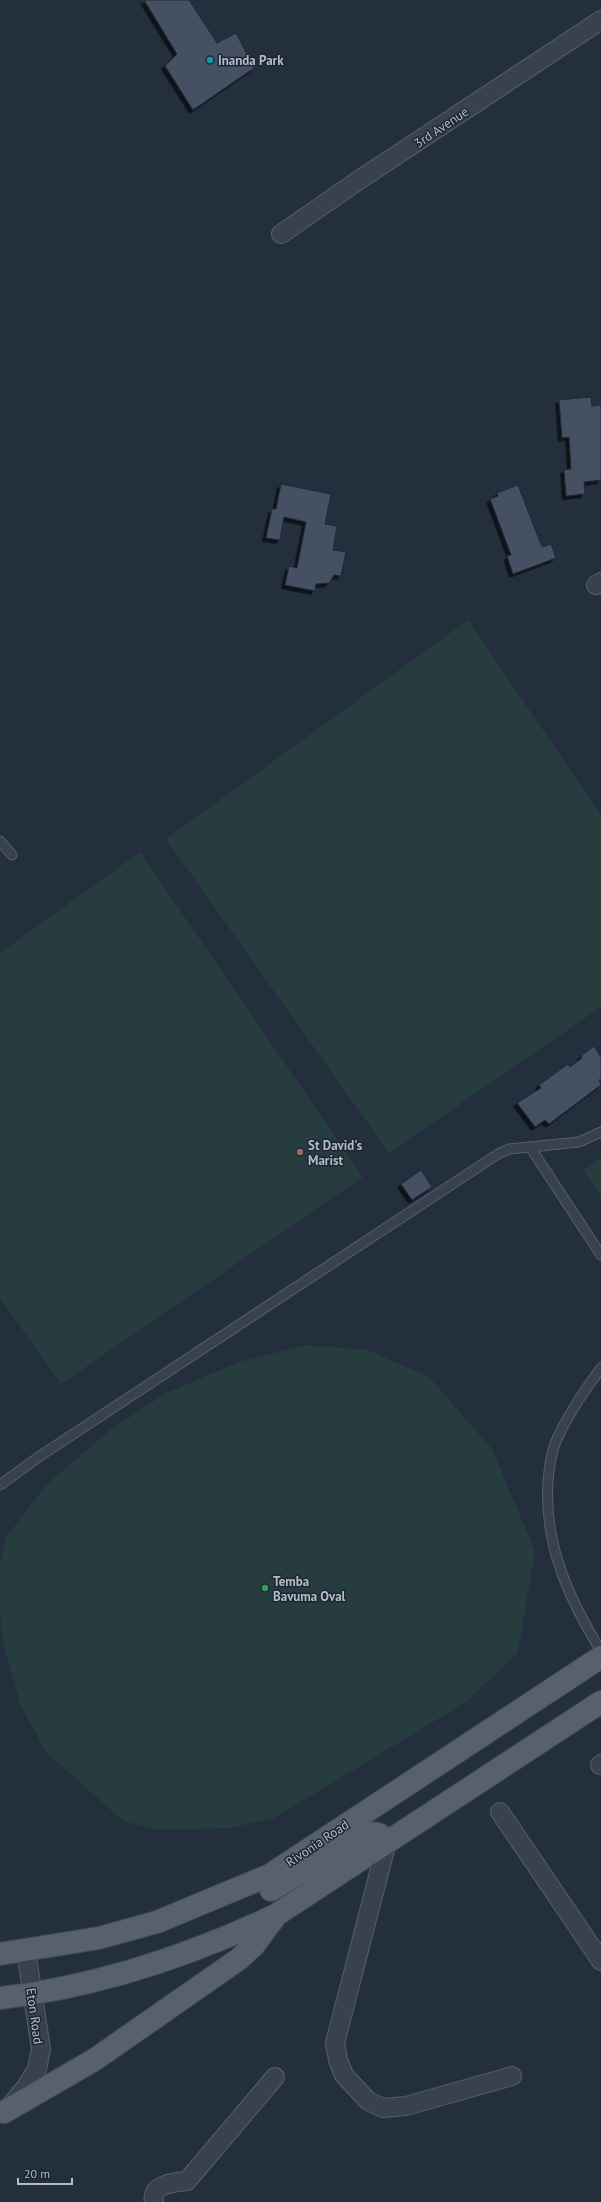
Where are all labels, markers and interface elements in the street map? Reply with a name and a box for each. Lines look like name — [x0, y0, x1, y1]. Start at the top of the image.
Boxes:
place label: Inanda Park — [218, 52, 284, 69]
marker: Inanda Park — [205, 55, 215, 65]
street label: 3rd Avenue — [411, 103, 472, 152]
place label: St David's Marist — [308, 1137, 363, 1169]
marker: St David's Marist — [295, 1147, 305, 1157]
place label: Temba Bavuma Oval — [273, 1573, 346, 1605]
marker: Temba Bavuma Oval — [260, 1583, 270, 1593]
street label: Rivonia Road — [283, 1816, 352, 1871]
street label: Eton Road — [22, 1987, 47, 2045]
scale bar — [18, 2160, 72, 2186]
text: 20 m — [24, 2166, 50, 2181]

